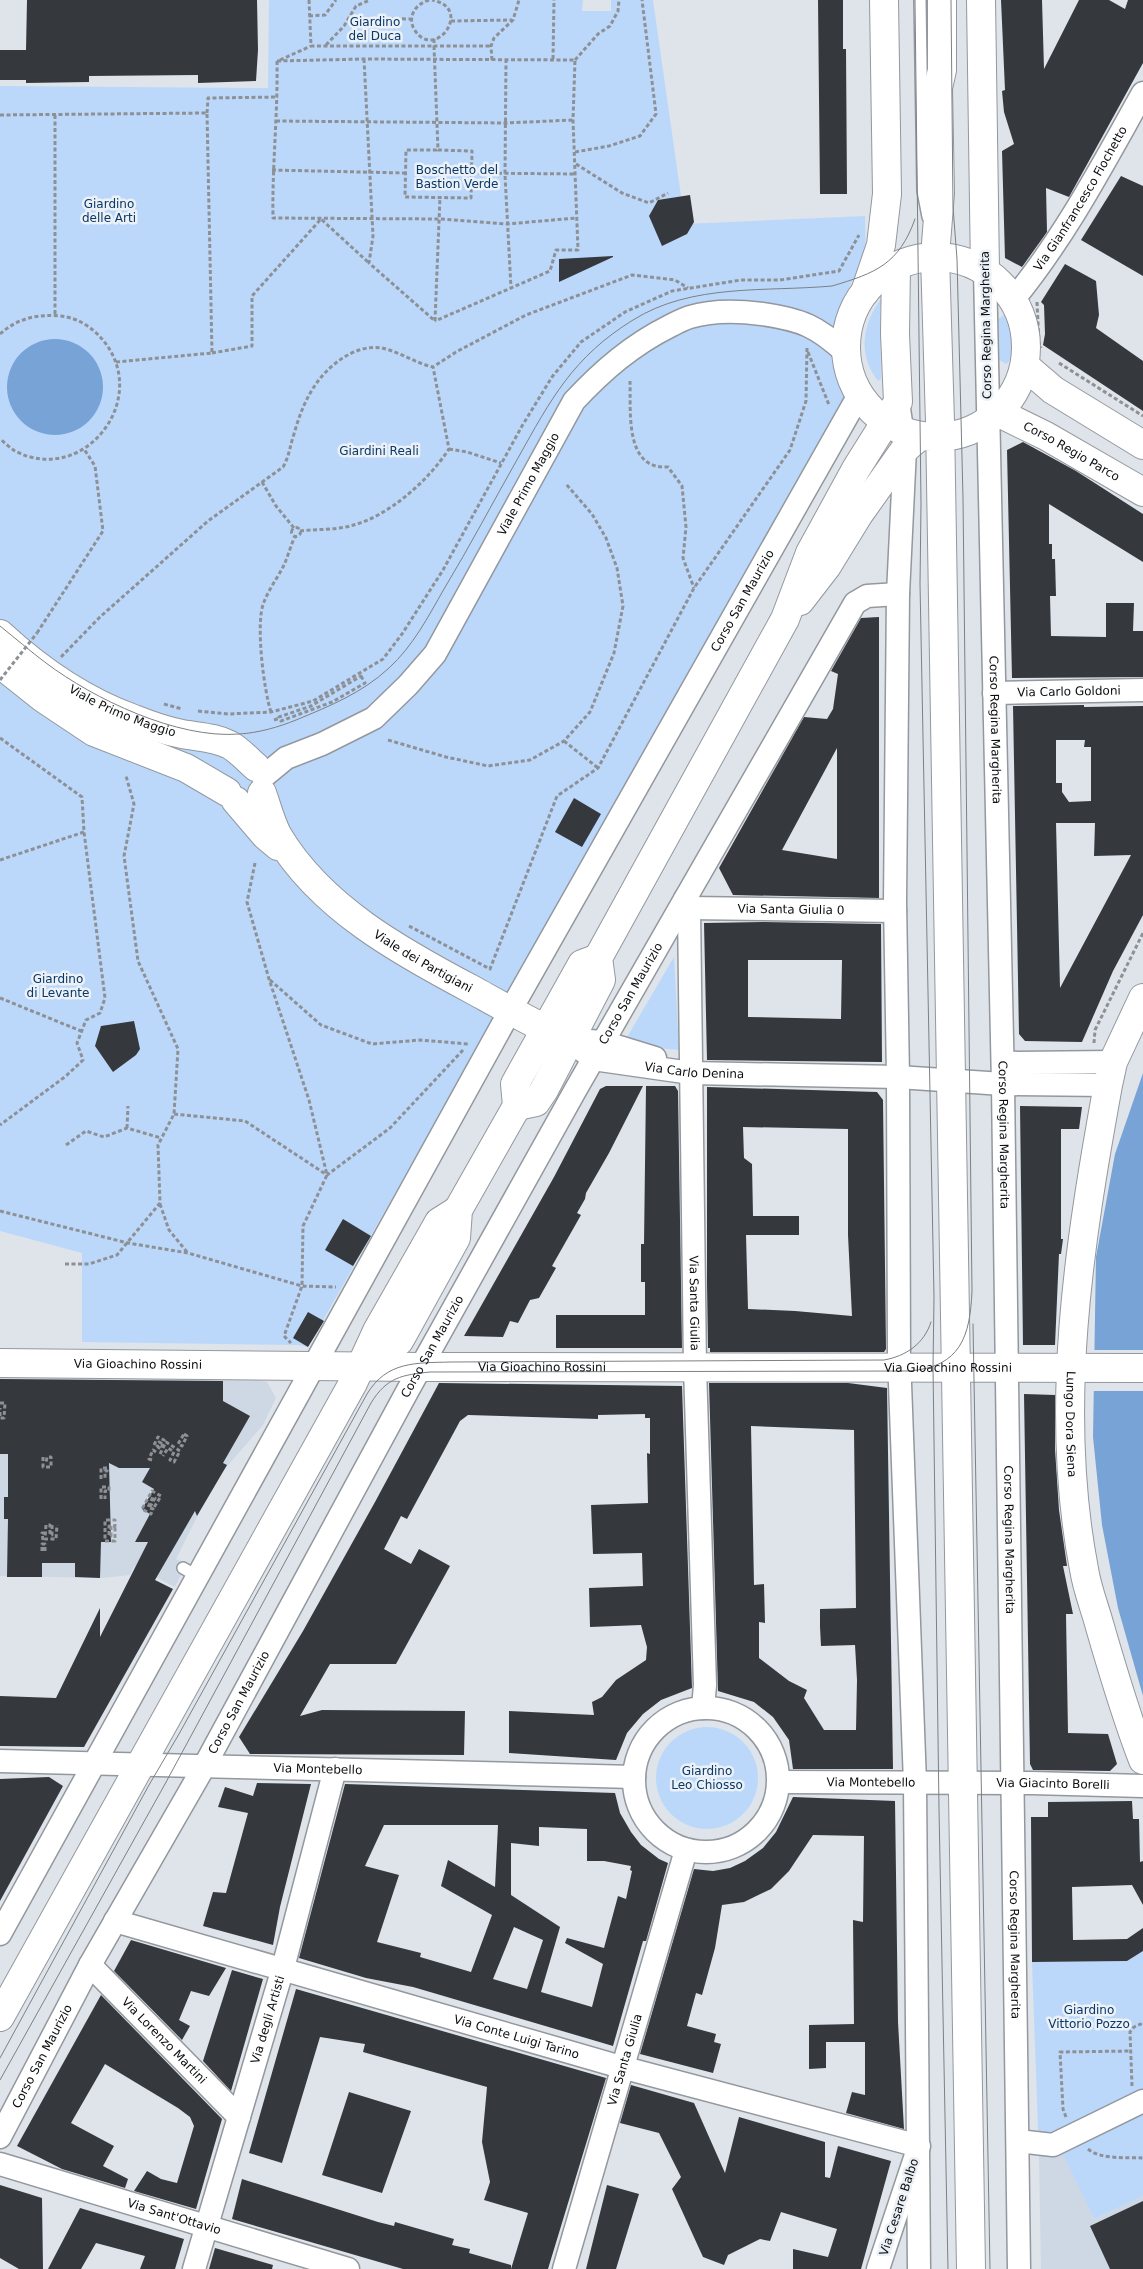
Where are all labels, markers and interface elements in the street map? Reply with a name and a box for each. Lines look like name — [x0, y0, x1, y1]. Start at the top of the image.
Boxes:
park label: Giardino del Duca — [349, 15, 401, 43]
street label: Via Gianfrancesco Fiochetto — [1031, 124, 1130, 274]
park label: Boschetto del Bastion Verde — [415, 163, 499, 191]
park label: Giardino delle Arti — [82, 197, 136, 225]
street label: Corso Regina Margherita — [978, 251, 994, 399]
street label: Corso Regio Parco — [1021, 419, 1122, 484]
street label: Viale Primo Maggio — [495, 430, 562, 538]
park label: Giardini Reali — [339, 444, 419, 458]
street label: Corso San Maurizio — [708, 547, 777, 654]
street label: Corso Regina Margherita — [987, 655, 1004, 804]
street label: Viale Primo Maggio — [66, 682, 177, 739]
street label: Via Carlo Goldoni — [1017, 683, 1121, 700]
street label: Via Santa Giulia 0 — [738, 902, 844, 917]
street label: Viale dei Partigiani — [371, 927, 475, 995]
street label: Corso San Maurizio — [596, 940, 666, 1047]
park label: Giardino di Levante — [27, 972, 89, 1000]
street label: Via Carlo Denina — [644, 1059, 744, 1081]
street label: Corso Regina Margherita — [995, 1060, 1012, 1209]
street label: Via Santa Giulia — [687, 1255, 702, 1351]
street label: Corso San Maurizio — [398, 1293, 466, 1400]
street label: Via Gioachino Rossini — [74, 1357, 202, 1372]
street label: Via Gioachino Rossini — [478, 1360, 606, 1374]
street label: Via Gioachino Rossini — [884, 1361, 1012, 1375]
street label: Lungo Dora Siena — [1063, 1371, 1079, 1478]
street label: Corso Regina Margherita — [1001, 1465, 1017, 1614]
street label: Corso San Maurizio — [205, 1648, 272, 1756]
street label: Via Montebello — [273, 1761, 363, 1777]
park label: Giardino Leo Chiosso — [671, 1764, 743, 1792]
street label: Via Montebello — [826, 1775, 916, 1790]
street label: Via Giacinto Borelli — [996, 1776, 1110, 1792]
street label: Corso Regina Margherita — [1007, 1870, 1023, 2019]
street label: Via degli Artisti — [248, 1974, 287, 2065]
street label: Via Lorenzo Martini — [119, 1995, 210, 2087]
street label: Corso San Maurizio — [9, 2002, 75, 2111]
park label: Giardino Vittorio Pozzo — [1048, 2003, 1130, 2031]
street label: Via Conte Luigi Tarino — [452, 2012, 581, 2062]
street label: Via Santa Giulia — [605, 2012, 645, 2107]
street label: Via Cesare Balbo — [877, 2157, 921, 2257]
street label: Via Sant'Ottavio — [126, 2196, 223, 2237]

